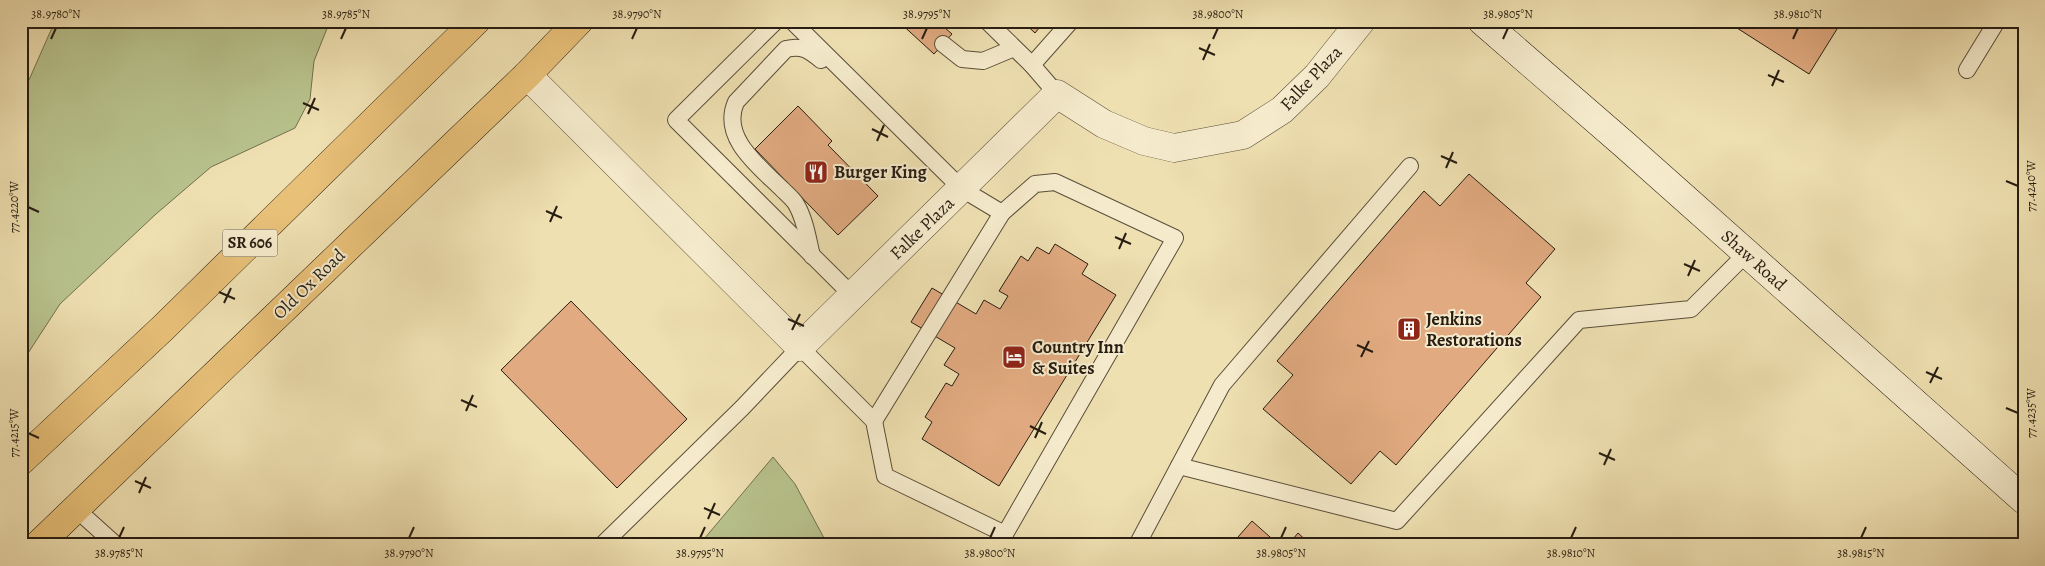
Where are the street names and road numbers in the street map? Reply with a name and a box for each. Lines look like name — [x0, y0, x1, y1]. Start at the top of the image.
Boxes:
street label: Falke Plaza — [1275, 40, 1348, 116]
street label: Falke Plaza — [885, 191, 960, 265]
street label: Shaw Road — [1716, 224, 1792, 296]
road number: SR 606 — [222, 230, 278, 256]
street label: Old Ox Road — [268, 243, 351, 325]

